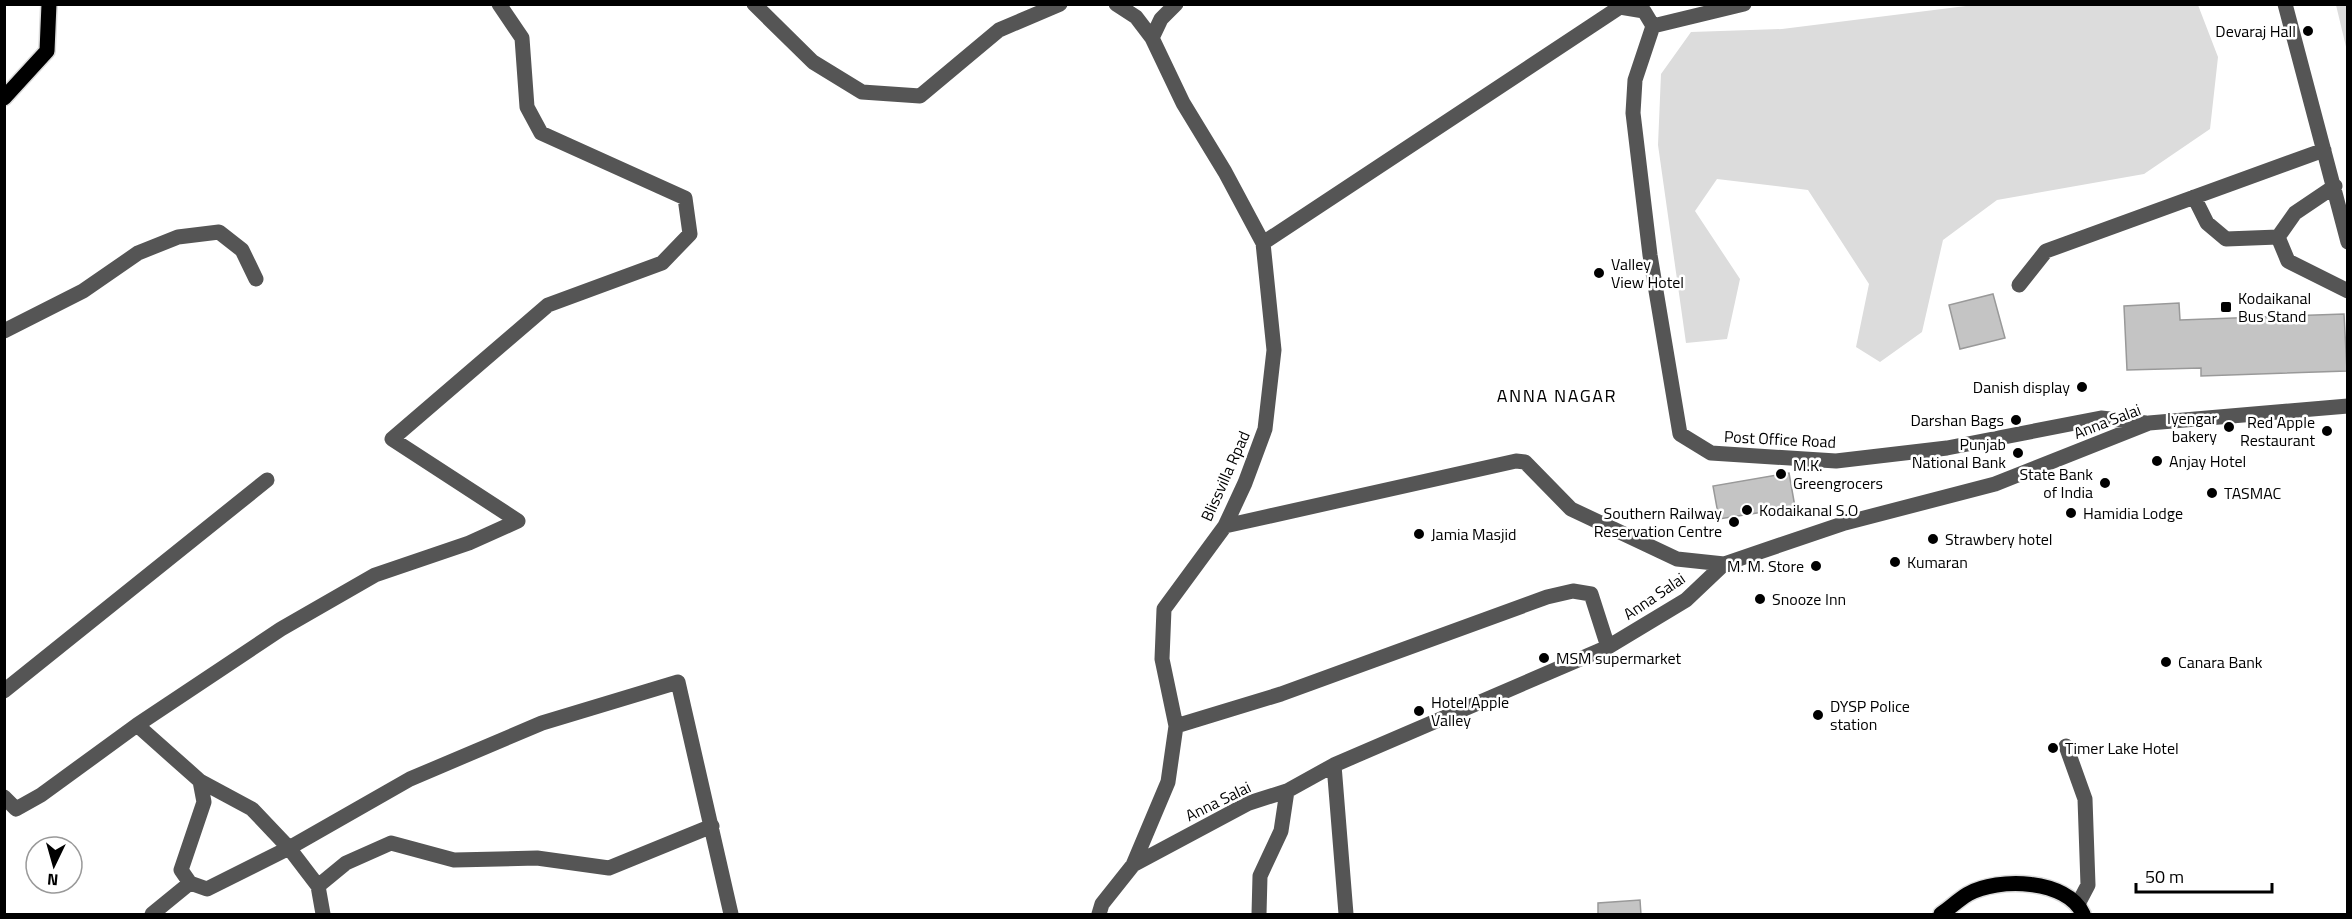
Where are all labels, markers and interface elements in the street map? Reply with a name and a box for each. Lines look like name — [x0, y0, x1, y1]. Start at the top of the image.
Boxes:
place label: Devaraj Hall — [2215, 19, 2296, 43]
marker: Devaraj Hall — [2301, 24, 2315, 38]
place label: Valley View Hotel — [1611, 252, 1684, 294]
marker: Valley View Hotel — [1592, 266, 1606, 280]
place label: Kodaikanal Bus Stand — [2238, 286, 2311, 328]
marker: Kodaikanal Bus Stand — [2219, 300, 2233, 314]
place label: Danish display — [1973, 375, 2070, 399]
marker: Danish display — [2075, 380, 2089, 394]
district label: ANNA NAGAR — [1497, 382, 1617, 409]
street label: Anna Salai — [2070, 397, 2144, 445]
place label: Iyengar bakery — [2167, 406, 2217, 448]
place label: Darshan Bags — [1910, 408, 2004, 432]
place label: Red Apple Restaurant — [2240, 410, 2315, 452]
marker: Darshan Bags — [2009, 413, 2023, 427]
marker: Iyengar bakery — [2222, 420, 2236, 434]
street label: Post Office Road — [1723, 424, 1837, 454]
marker: Red Apple Restaurant — [2320, 424, 2334, 438]
street label: Blissvilla Rpad — [1194, 427, 1256, 525]
place label: Punjab National Bank — [1912, 432, 2006, 474]
marker: Punjab National Bank — [2011, 446, 2025, 460]
place label: Anjay Hotel — [2169, 449, 2246, 473]
place label: M.K. Greengrocers — [1793, 453, 1883, 495]
marker: Anjay Hotel — [2150, 454, 2164, 468]
place label: State Bank of India — [2019, 462, 2093, 504]
marker: M.K. Greengrocers — [1774, 467, 1788, 481]
marker: State Bank of India — [2098, 476, 2112, 490]
place label: TASMAC — [2224, 481, 2282, 505]
marker: TASMAC — [2205, 486, 2219, 500]
place label: Kodaikanal S.O — [1759, 498, 1858, 522]
place label: Southern Railway Reservation Centre — [1594, 501, 1722, 543]
place label: Hamidia Lodge — [2083, 501, 2183, 525]
marker: Kodaikanal S.O — [1740, 503, 1754, 517]
marker: Hamidia Lodge — [2064, 506, 2078, 520]
marker: Southern Railway Reservation Centre — [1727, 515, 1741, 529]
place label: Jamia Masjid — [1431, 522, 1516, 546]
marker: Jamia Masjid — [1412, 527, 1426, 541]
place label: Strawbery hotel — [1945, 527, 2053, 551]
marker: Strawbery hotel — [1926, 532, 1940, 546]
place label: Kumaran — [1907, 550, 1968, 574]
place label: M. M. Store — [1727, 554, 1804, 578]
marker: Kumaran — [1888, 555, 1902, 569]
marker: M. M. Store — [1809, 559, 1823, 573]
street label: Anna Salai — [1618, 566, 1690, 626]
place label: Snooze Inn — [1772, 587, 1846, 611]
marker: Snooze Inn — [1753, 592, 1767, 606]
place label: MSM supermarket — [1556, 646, 1681, 670]
place label: Canara Bank — [2178, 650, 2263, 674]
marker: MSM supermarket — [1537, 651, 1551, 665]
marker: Canara Bank — [2159, 655, 2173, 669]
place label: Hotel Apple Valley — [1431, 690, 1509, 732]
place label: DYSP Police station — [1830, 694, 1910, 736]
marker: Hotel Apple Valley — [1412, 704, 1426, 718]
marker: DYSP Police station — [1811, 708, 1825, 722]
place label: Timer Lake Hotel — [2065, 736, 2179, 760]
marker: Timer Lake Hotel — [2046, 741, 2060, 755]
street label: Anna Salai — [1181, 775, 1255, 827]
north arrow — [24, 835, 84, 895]
scale bar — [2136, 856, 2272, 894]
text: 50 m — [2145, 863, 2184, 890]
text: N — [46, 868, 59, 892]

